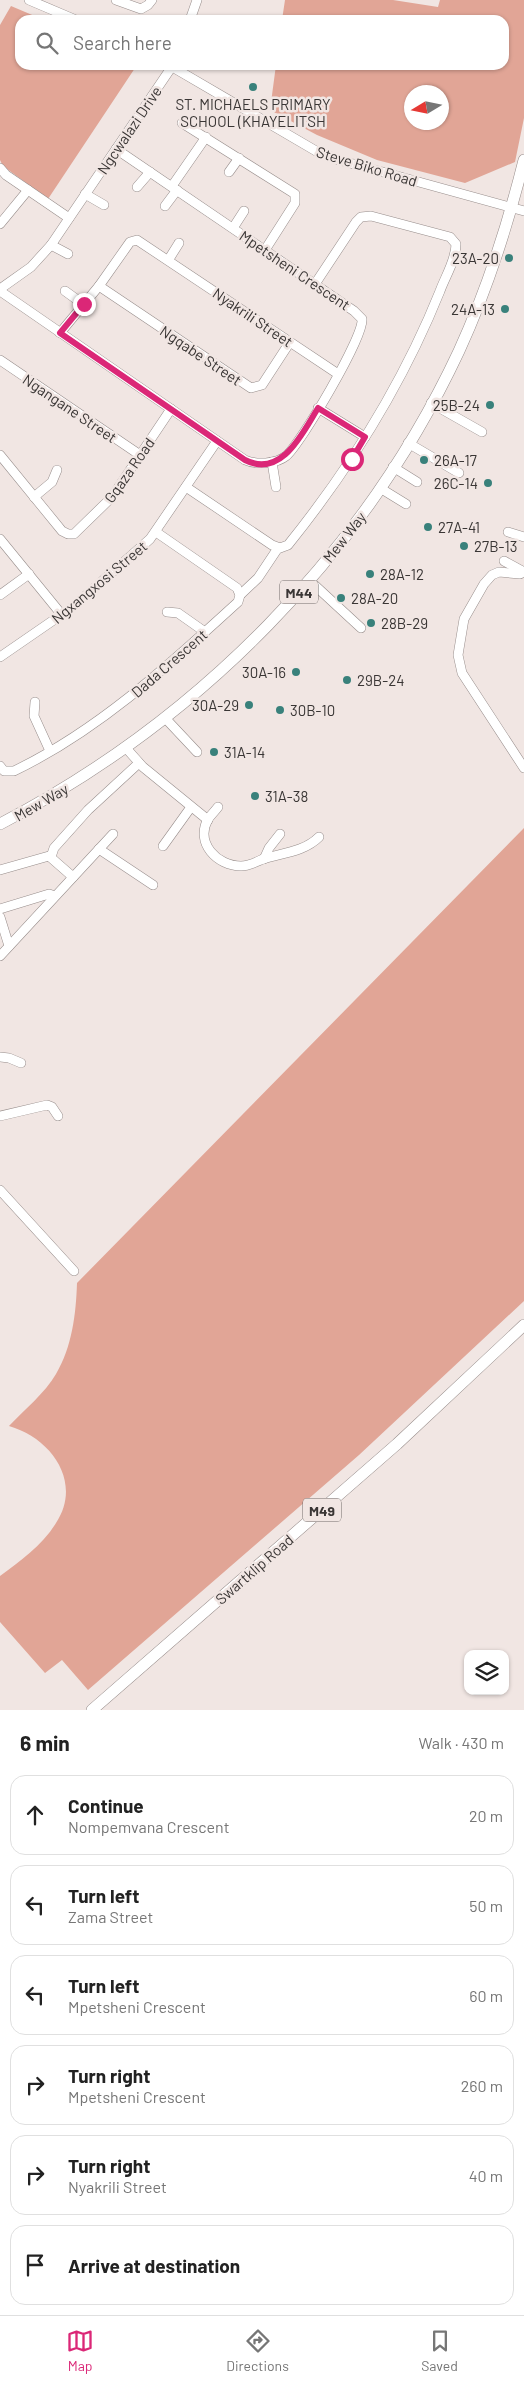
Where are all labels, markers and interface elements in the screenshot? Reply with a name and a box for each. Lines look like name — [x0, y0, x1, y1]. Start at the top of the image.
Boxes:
search box — [15, 15, 509, 70]
icon: search — [33, 29, 61, 57]
text: Search here — [73, 31, 172, 54]
marker: ST. MICHAELS PRIMARY SCHOOL (KHAYELITSH — [247, 81, 259, 93]
street label: Ngcwalazi Drive — [93, 83, 165, 177]
north arrow — [404, 85, 449, 130]
place label: ST. MICHAELS PRIMARY SCHOOL (KHAYELITSH — [175, 95, 331, 130]
street label: Steve Biko Road — [314, 142, 420, 190]
street label: Mpetsheni Crescent — [236, 226, 354, 314]
place label: 23A-20 — [452, 249, 499, 267]
marker: 23A-20 — [503, 252, 515, 264]
street label: Nyakrili Street — [210, 284, 296, 350]
route end — [73, 293, 96, 316]
place label: 24A-13 — [451, 300, 495, 318]
marker: 24A-13 — [499, 303, 511, 315]
street label: Ngqabe Street — [157, 321, 245, 389]
street label: Ngangane Street — [20, 370, 120, 446]
place label: 25B-24 — [433, 396, 480, 414]
marker: 25B-24 — [484, 399, 496, 411]
street label: Gqaza Road — [100, 434, 158, 506]
route start — [341, 448, 364, 471]
place label: 26A-17 — [434, 451, 477, 469]
marker: 26A-17 — [418, 454, 430, 466]
place label: 26C-14 — [434, 474, 478, 492]
marker: 26C-14 — [482, 477, 494, 489]
street label: Mew Way — [319, 508, 369, 566]
place label: 27A-41 — [438, 518, 480, 536]
marker: 27A-41 — [422, 521, 434, 533]
street label: Ngxangxosi Street — [48, 537, 150, 627]
place label: 27B-13 — [474, 537, 517, 555]
marker: 27B-13 — [458, 540, 470, 552]
place label: 28A-12 — [380, 565, 424, 583]
marker: 28A-12 — [364, 568, 376, 580]
road number: M44 — [280, 580, 318, 604]
place label: 28A-20 — [351, 589, 398, 607]
marker: 28A-20 — [335, 592, 347, 604]
place label: 28B-29 — [381, 614, 428, 632]
marker: 28B-29 — [365, 617, 377, 629]
street label: Dada Crescent — [127, 625, 211, 701]
place label: 30A-16 — [242, 663, 286, 681]
marker: 30A-16 — [290, 666, 302, 678]
place label: 29B-24 — [357, 671, 404, 689]
marker: 29B-24 — [341, 674, 353, 686]
place label: 30A-29 — [192, 696, 239, 714]
marker: 30A-29 — [243, 699, 255, 711]
place label: 30B-10 — [290, 701, 335, 719]
marker: 30B-10 — [274, 704, 286, 716]
place label: 31A-14 — [224, 743, 265, 761]
marker: 31A-14 — [208, 746, 220, 758]
street label: Mew Way — [11, 779, 71, 825]
place label: 31A-38 — [265, 787, 308, 805]
marker: 31A-38 — [249, 790, 261, 802]
road number: M49 — [303, 1498, 341, 1522]
street label: Swartklip Road — [211, 1530, 297, 1608]
map controls — [464, 1650, 509, 1695]
button: layers — [464, 1650, 509, 1695]
text: 6 min — [20, 1730, 70, 1755]
text: Walk · 430 m — [419, 1733, 504, 1752]
text: Continue — [68, 1794, 144, 1817]
icon: ahead — [21, 1801, 49, 1829]
text: 20 m — [469, 1806, 503, 1825]
text: Nompemvana Crescent — [68, 1817, 230, 1836]
text: Turn left — [68, 1884, 139, 1907]
icon: left — [21, 1891, 49, 1919]
text: 50 m — [469, 1896, 503, 1915]
text: Zama Street — [68, 1907, 153, 1926]
text: Turn left — [68, 1974, 139, 1997]
icon: left — [21, 1981, 49, 2009]
text: 60 m — [469, 1986, 503, 2005]
text: Mpetsheni Crescent — [68, 1997, 206, 2016]
text: Turn right — [68, 2064, 150, 2087]
icon: right — [21, 2071, 49, 2099]
text: 260 m — [461, 2076, 503, 2095]
text: Mpetsheni Crescent — [68, 2087, 206, 2106]
text: Turn right — [68, 2154, 150, 2177]
icon: right — [21, 2161, 49, 2189]
text: 40 m — [469, 2166, 503, 2185]
text: Nyakrili Street — [68, 2177, 167, 2196]
icon: arrive — [21, 2251, 49, 2279]
text: Arrive at destination — [68, 2254, 240, 2277]
tab: Map — [66, 2327, 94, 2374]
tab: Directions — [226, 2327, 289, 2374]
tab: Saved — [421, 2327, 458, 2374]

